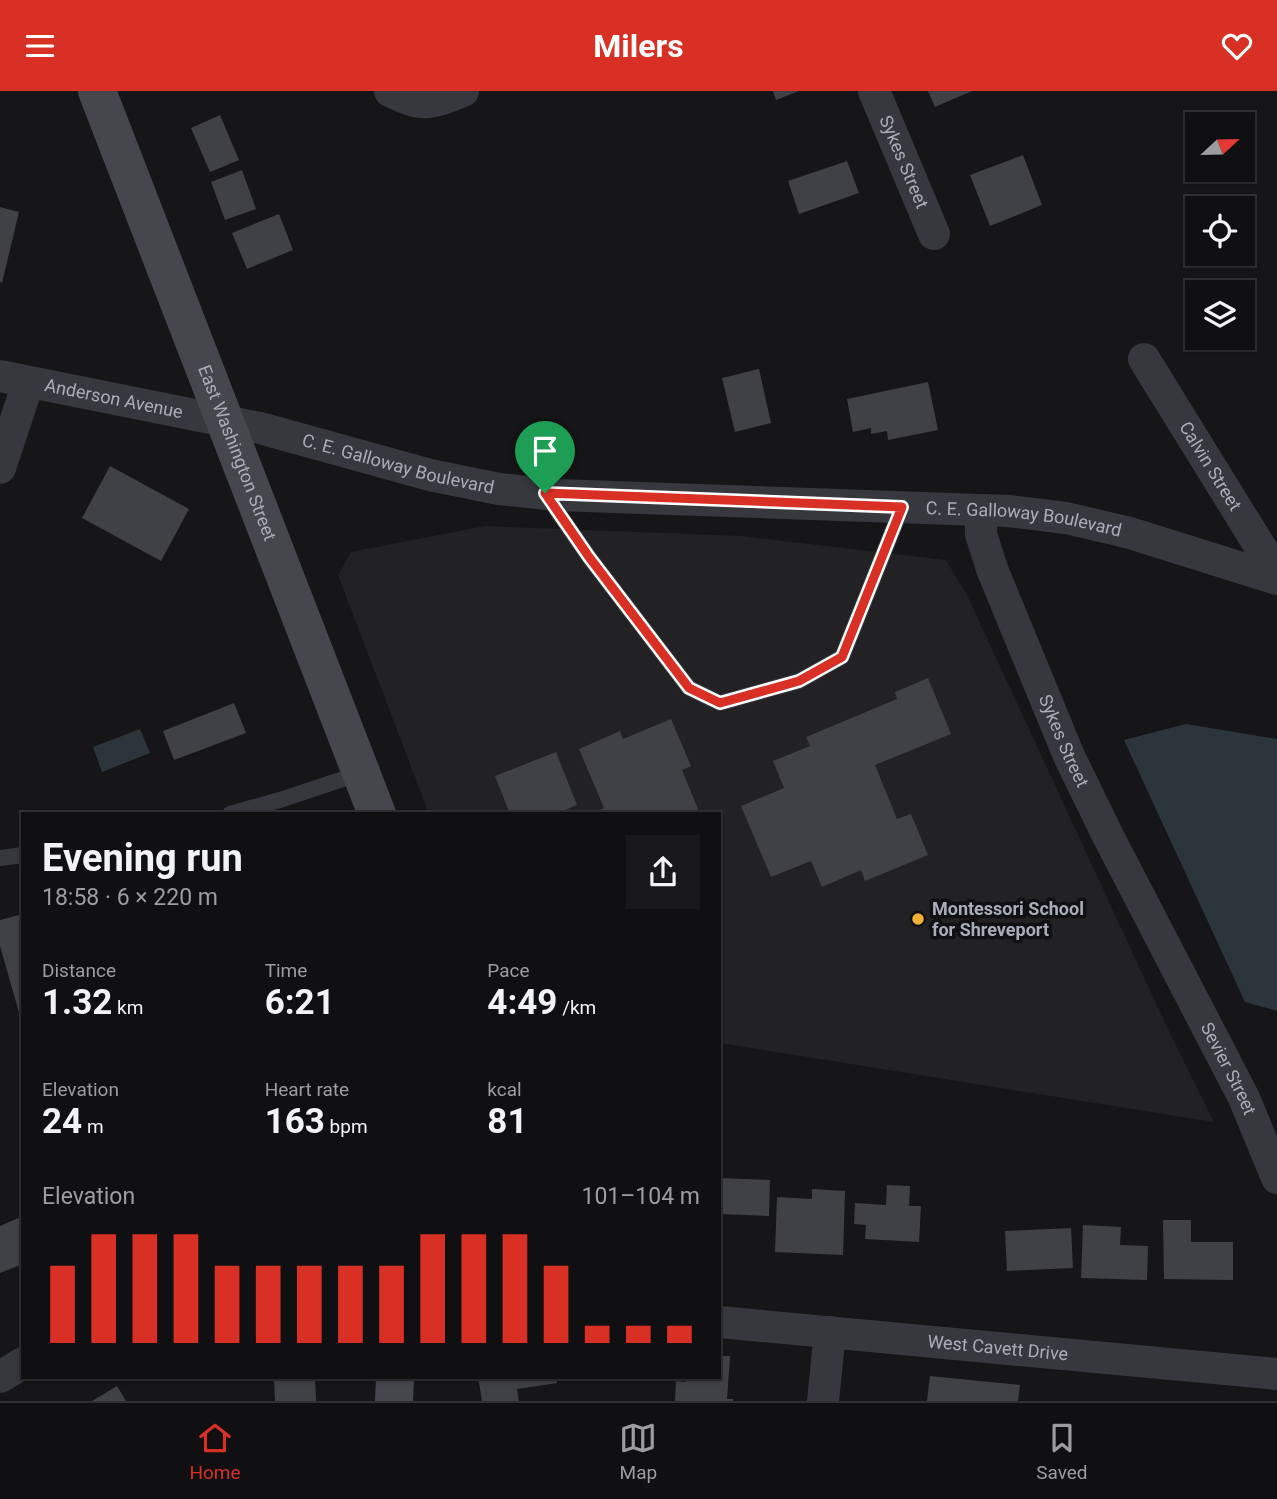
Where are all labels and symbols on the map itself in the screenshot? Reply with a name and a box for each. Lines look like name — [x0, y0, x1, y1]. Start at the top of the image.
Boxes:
street label: Sykes Street — [875, 112, 933, 212]
north arrow — [1185, 112, 1255, 182]
street label: East Washington Street — [194, 362, 281, 544]
street label: Anderson Avenue — [43, 374, 185, 422]
street label: Calvin Street — [1175, 417, 1246, 514]
pin — [515, 421, 575, 493]
street label: C. E. Galloway Boulevard — [300, 429, 496, 498]
street label: C. E. Galloway Boulevard — [925, 497, 1124, 541]
street label: Sykes Street — [1035, 691, 1094, 791]
place label: Montessori School for Shreveport — [932, 898, 1084, 940]
marker: Montessori School for Shreveport — [910, 911, 926, 927]
street label: Sevier Street — [1197, 1019, 1261, 1118]
street label: West Cavett Drive — [927, 1330, 1069, 1364]

